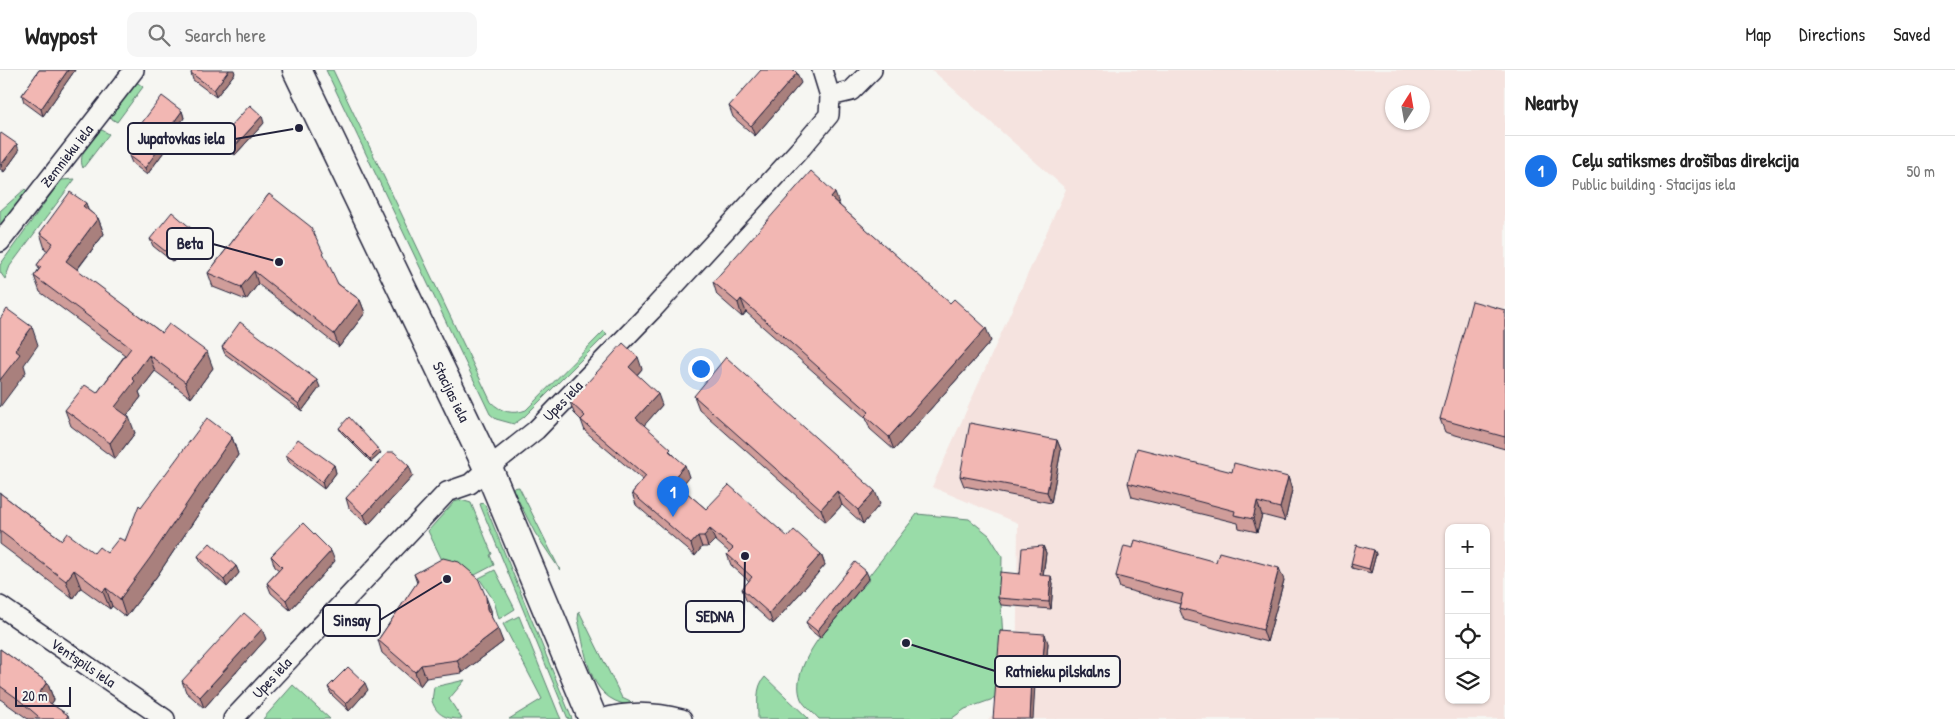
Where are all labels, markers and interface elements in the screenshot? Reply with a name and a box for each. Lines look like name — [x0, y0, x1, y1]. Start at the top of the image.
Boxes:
search box — [127, 12, 477, 57]
text: Waypost — [25, 19, 97, 51]
icon: search — [145, 21, 173, 49]
text: Search here — [185, 22, 266, 48]
text: Map — [1746, 22, 1771, 47]
text: Directions — [1799, 22, 1865, 47]
text: Saved — [1893, 22, 1930, 47]
north arrow — [1385, 85, 1430, 130]
text: Nearby — [1525, 88, 1578, 117]
street label: Zemnieku iela — [35, 120, 98, 192]
callout: Jupatovkas iela — [128, 123, 235, 154]
text: Jupatovkas iela — [137, 127, 225, 150]
text: Ceļu satiksmes drošības direkcija — [1572, 147, 1799, 173]
text: 1 — [1538, 160, 1544, 182]
text: 50 m — [1907, 160, 1935, 182]
text: Public building · Stacijas iela — [1572, 173, 1735, 195]
callout: Beta — [167, 228, 213, 259]
text: Beta — [177, 232, 204, 254]
your location — [688, 356, 714, 382]
street label: Stacijas iela — [428, 358, 475, 426]
street label: Upes iela — [538, 376, 587, 426]
pin: 1 — [657, 476, 689, 517]
map controls — [1445, 524, 1490, 704]
button: + — [1445, 524, 1490, 569]
button: − — [1445, 569, 1490, 614]
callout: SEDNA — [686, 601, 744, 632]
callout: Sinsay — [323, 605, 380, 636]
text: SEDNA — [696, 605, 734, 627]
text: Sinsay — [333, 609, 371, 632]
button: locate — [1445, 614, 1490, 659]
street label: Ventspils iela — [47, 633, 120, 692]
street label: Upes iela — [247, 652, 296, 703]
callout: Ratnieku pilskalns — [995, 656, 1120, 687]
button: layers — [1445, 659, 1490, 704]
text: Ratnieku pilskalns — [1006, 660, 1111, 683]
scale bar — [15, 684, 71, 707]
text: 20 m — [22, 686, 48, 705]

